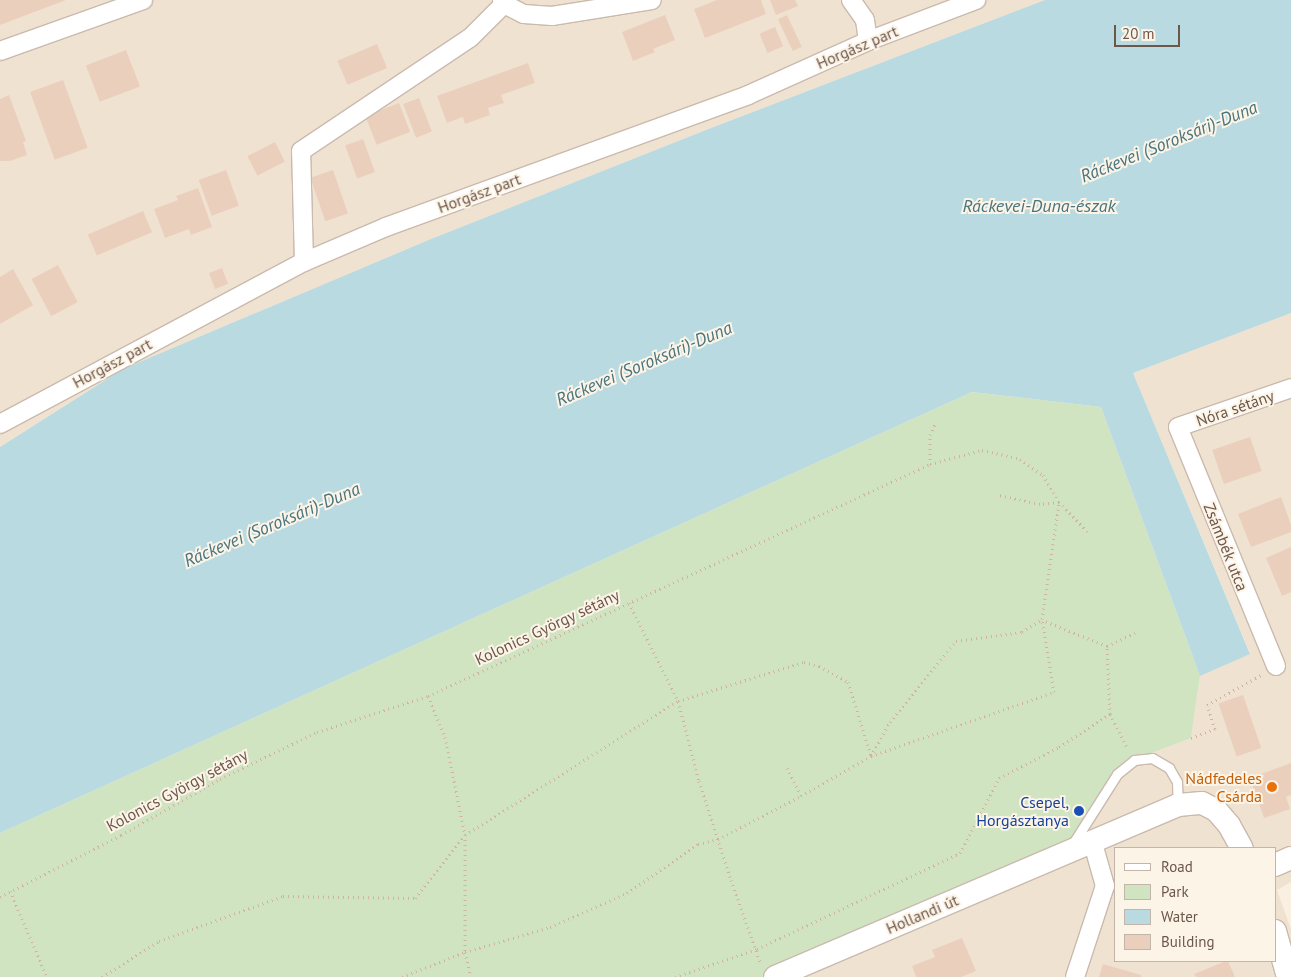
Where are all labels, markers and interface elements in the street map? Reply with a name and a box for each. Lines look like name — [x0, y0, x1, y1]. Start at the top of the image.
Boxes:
scale bar — [1116, 15, 1182, 47]
street label: Horgász part — [813, 21, 901, 73]
text: 20 m — [1122, 24, 1155, 43]
water label: Ráckevei (Soroksári)-Duna — [1077, 97, 1261, 187]
street label: Horgász part — [435, 169, 523, 217]
water label: Ráckevei-Duna-észak — [962, 195, 1116, 217]
water label: Ráckevei (Soroksári)-Duna — [553, 317, 735, 411]
street label: Horgász part — [69, 334, 155, 392]
street label: Nóra sétány — [1193, 386, 1277, 430]
water label: Ráckevei (Soroksári)-Duna — [181, 478, 363, 572]
street label: Zsámbék utca — [1200, 500, 1252, 594]
street label: Kolonics György sétány — [471, 585, 623, 669]
street label: Kolonics György sétány — [103, 744, 251, 836]
place label: Nádfedeles Csárda — [1185, 768, 1262, 806]
marker: Nádfedeles Csárda — [1266, 781, 1278, 793]
place label: Csepel, Horgásztanya — [976, 792, 1069, 830]
marker: Csepel, Horgásztanya — [1073, 805, 1085, 817]
legend — [1114, 847, 1276, 962]
text: Road — [1161, 857, 1193, 876]
text: Park — [1161, 882, 1189, 901]
street label: Hollandi út — [883, 890, 961, 938]
text: Water — [1161, 907, 1198, 926]
text: Building — [1161, 932, 1215, 951]

